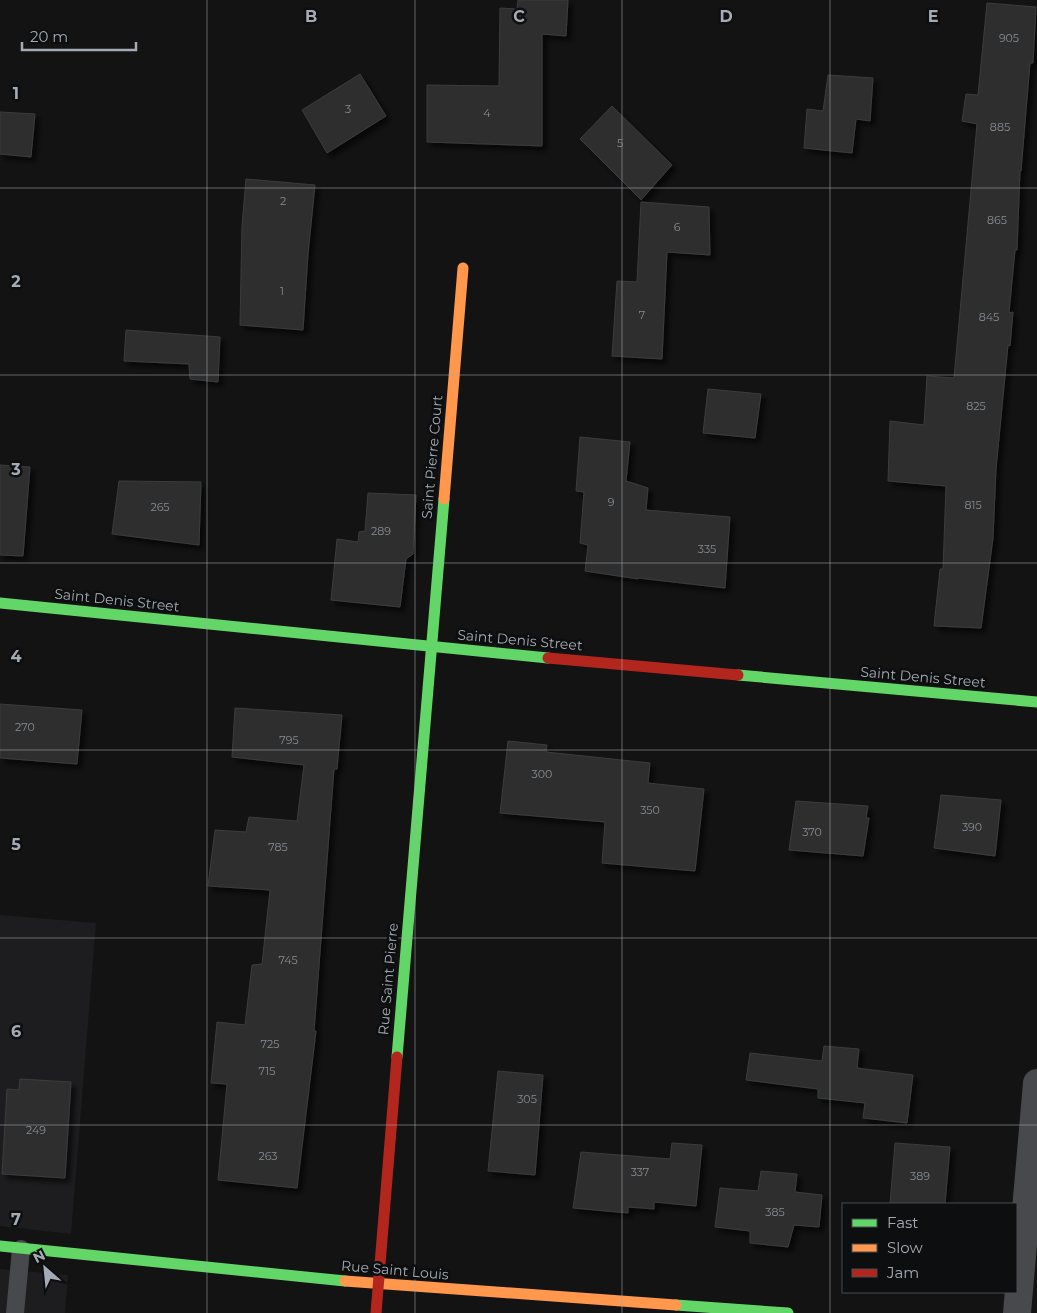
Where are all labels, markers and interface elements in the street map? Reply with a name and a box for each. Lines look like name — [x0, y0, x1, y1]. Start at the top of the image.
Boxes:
text: B — [305, 7, 317, 26]
text: C — [513, 7, 525, 26]
text: D — [719, 7, 733, 26]
text: E — [928, 7, 938, 26]
scale bar — [22, 20, 136, 52]
text: 20 m — [30, 27, 68, 46]
house number: 905 — [999, 31, 1019, 45]
text: 1 — [13, 84, 19, 103]
house number: 3 — [345, 102, 351, 116]
house number: 4 — [483, 106, 491, 120]
house number: 885 — [990, 120, 1010, 134]
house number: 5 — [617, 136, 623, 150]
house number: 2 — [280, 194, 286, 208]
house number: 865 — [987, 213, 1007, 227]
house number: 6 — [674, 220, 681, 234]
text: 2 — [11, 272, 21, 291]
house number: 1 — [280, 284, 284, 298]
house number: 7 — [639, 308, 645, 322]
house number: 845 — [979, 310, 999, 324]
street label: Saint Pierre Court — [418, 394, 446, 520]
house number: 825 — [966, 399, 986, 413]
text: 3 — [10, 460, 21, 479]
house number: 9 — [608, 495, 615, 509]
house number: 815 — [964, 498, 982, 512]
house number: 265 — [150, 500, 170, 514]
house number: 289 — [371, 524, 391, 538]
house number: 335 — [698, 542, 716, 556]
street label: Saint Denis Street — [54, 584, 181, 616]
street label: Saint Denis Street — [457, 626, 584, 654]
text: 4 — [10, 647, 22, 666]
street label: Saint Denis Street — [860, 663, 987, 691]
house number: 270 — [15, 720, 35, 734]
house number: 795 — [279, 733, 299, 747]
house number: 300 — [532, 767, 552, 781]
house number: 350 — [640, 803, 660, 817]
house number: 390 — [962, 820, 982, 834]
house number: 370 — [802, 825, 822, 839]
text: 5 — [11, 835, 21, 854]
house number: 785 — [268, 840, 288, 854]
street label: Rue Saint Pierre — [374, 922, 402, 1036]
house number: 745 — [278, 953, 298, 967]
text: 6 — [11, 1022, 21, 1041]
house number: 725 — [261, 1037, 279, 1051]
house number: 715 — [259, 1064, 275, 1078]
house number: 305 — [517, 1092, 537, 1106]
house number: 249 — [26, 1123, 46, 1137]
house number: 263 — [258, 1149, 278, 1163]
house number: 337 — [631, 1165, 649, 1179]
house number: 389 — [910, 1169, 930, 1183]
legend — [842, 1203, 1017, 1293]
house number: 385 — [765, 1205, 785, 1219]
text: 7 — [11, 1210, 21, 1229]
text: Fast — [887, 1213, 918, 1232]
text: Slow — [887, 1238, 923, 1257]
north arrow — [20, 1243, 70, 1293]
text: N — [30, 1246, 48, 1267]
street label: Rue Saint Louis — [340, 1256, 450, 1284]
text: Jam — [886, 1263, 919, 1282]

